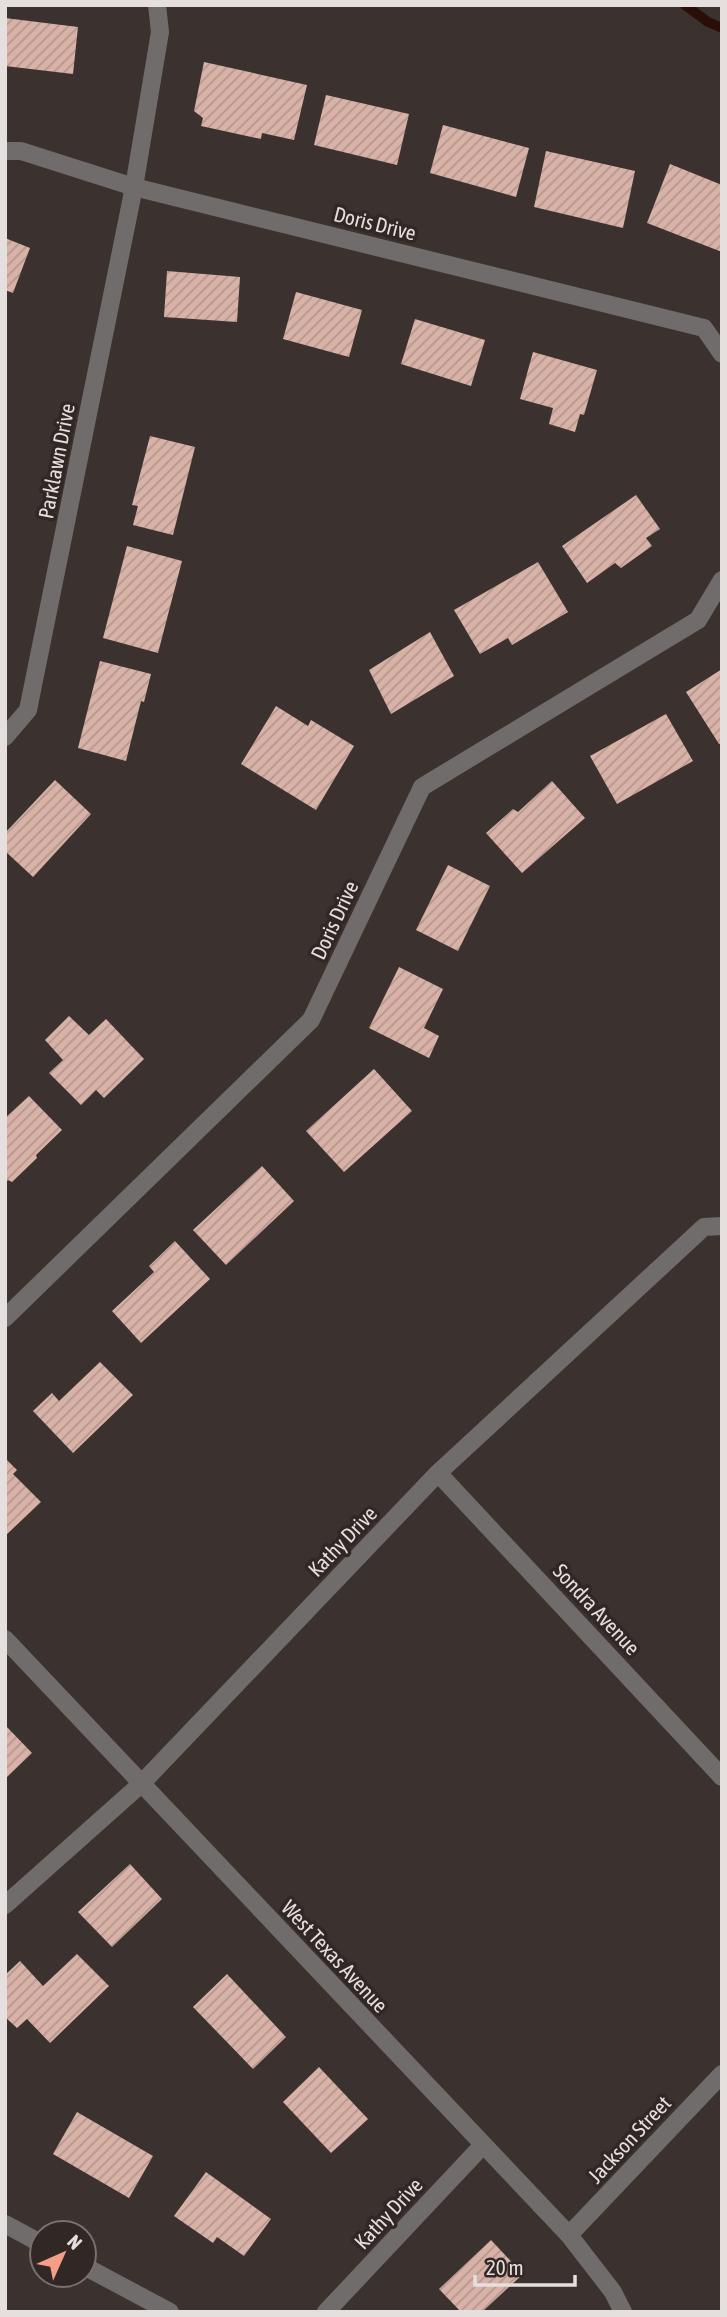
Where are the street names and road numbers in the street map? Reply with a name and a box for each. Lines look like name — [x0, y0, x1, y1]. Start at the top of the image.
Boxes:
street label: Doris Drive — [331, 201, 419, 245]
street label: Parklawn Drive — [33, 401, 79, 521]
street label: Doris Drive — [305, 877, 363, 963]
street label: Kathy Drive — [303, 1501, 381, 1581]
street label: Sondra Avenue — [549, 1559, 645, 1659]
street label: West Texas Avenue — [277, 1895, 393, 2017]
street label: Jackson Street — [583, 2091, 675, 2187]
street label: Kathy Drive — [349, 2173, 427, 2253]

